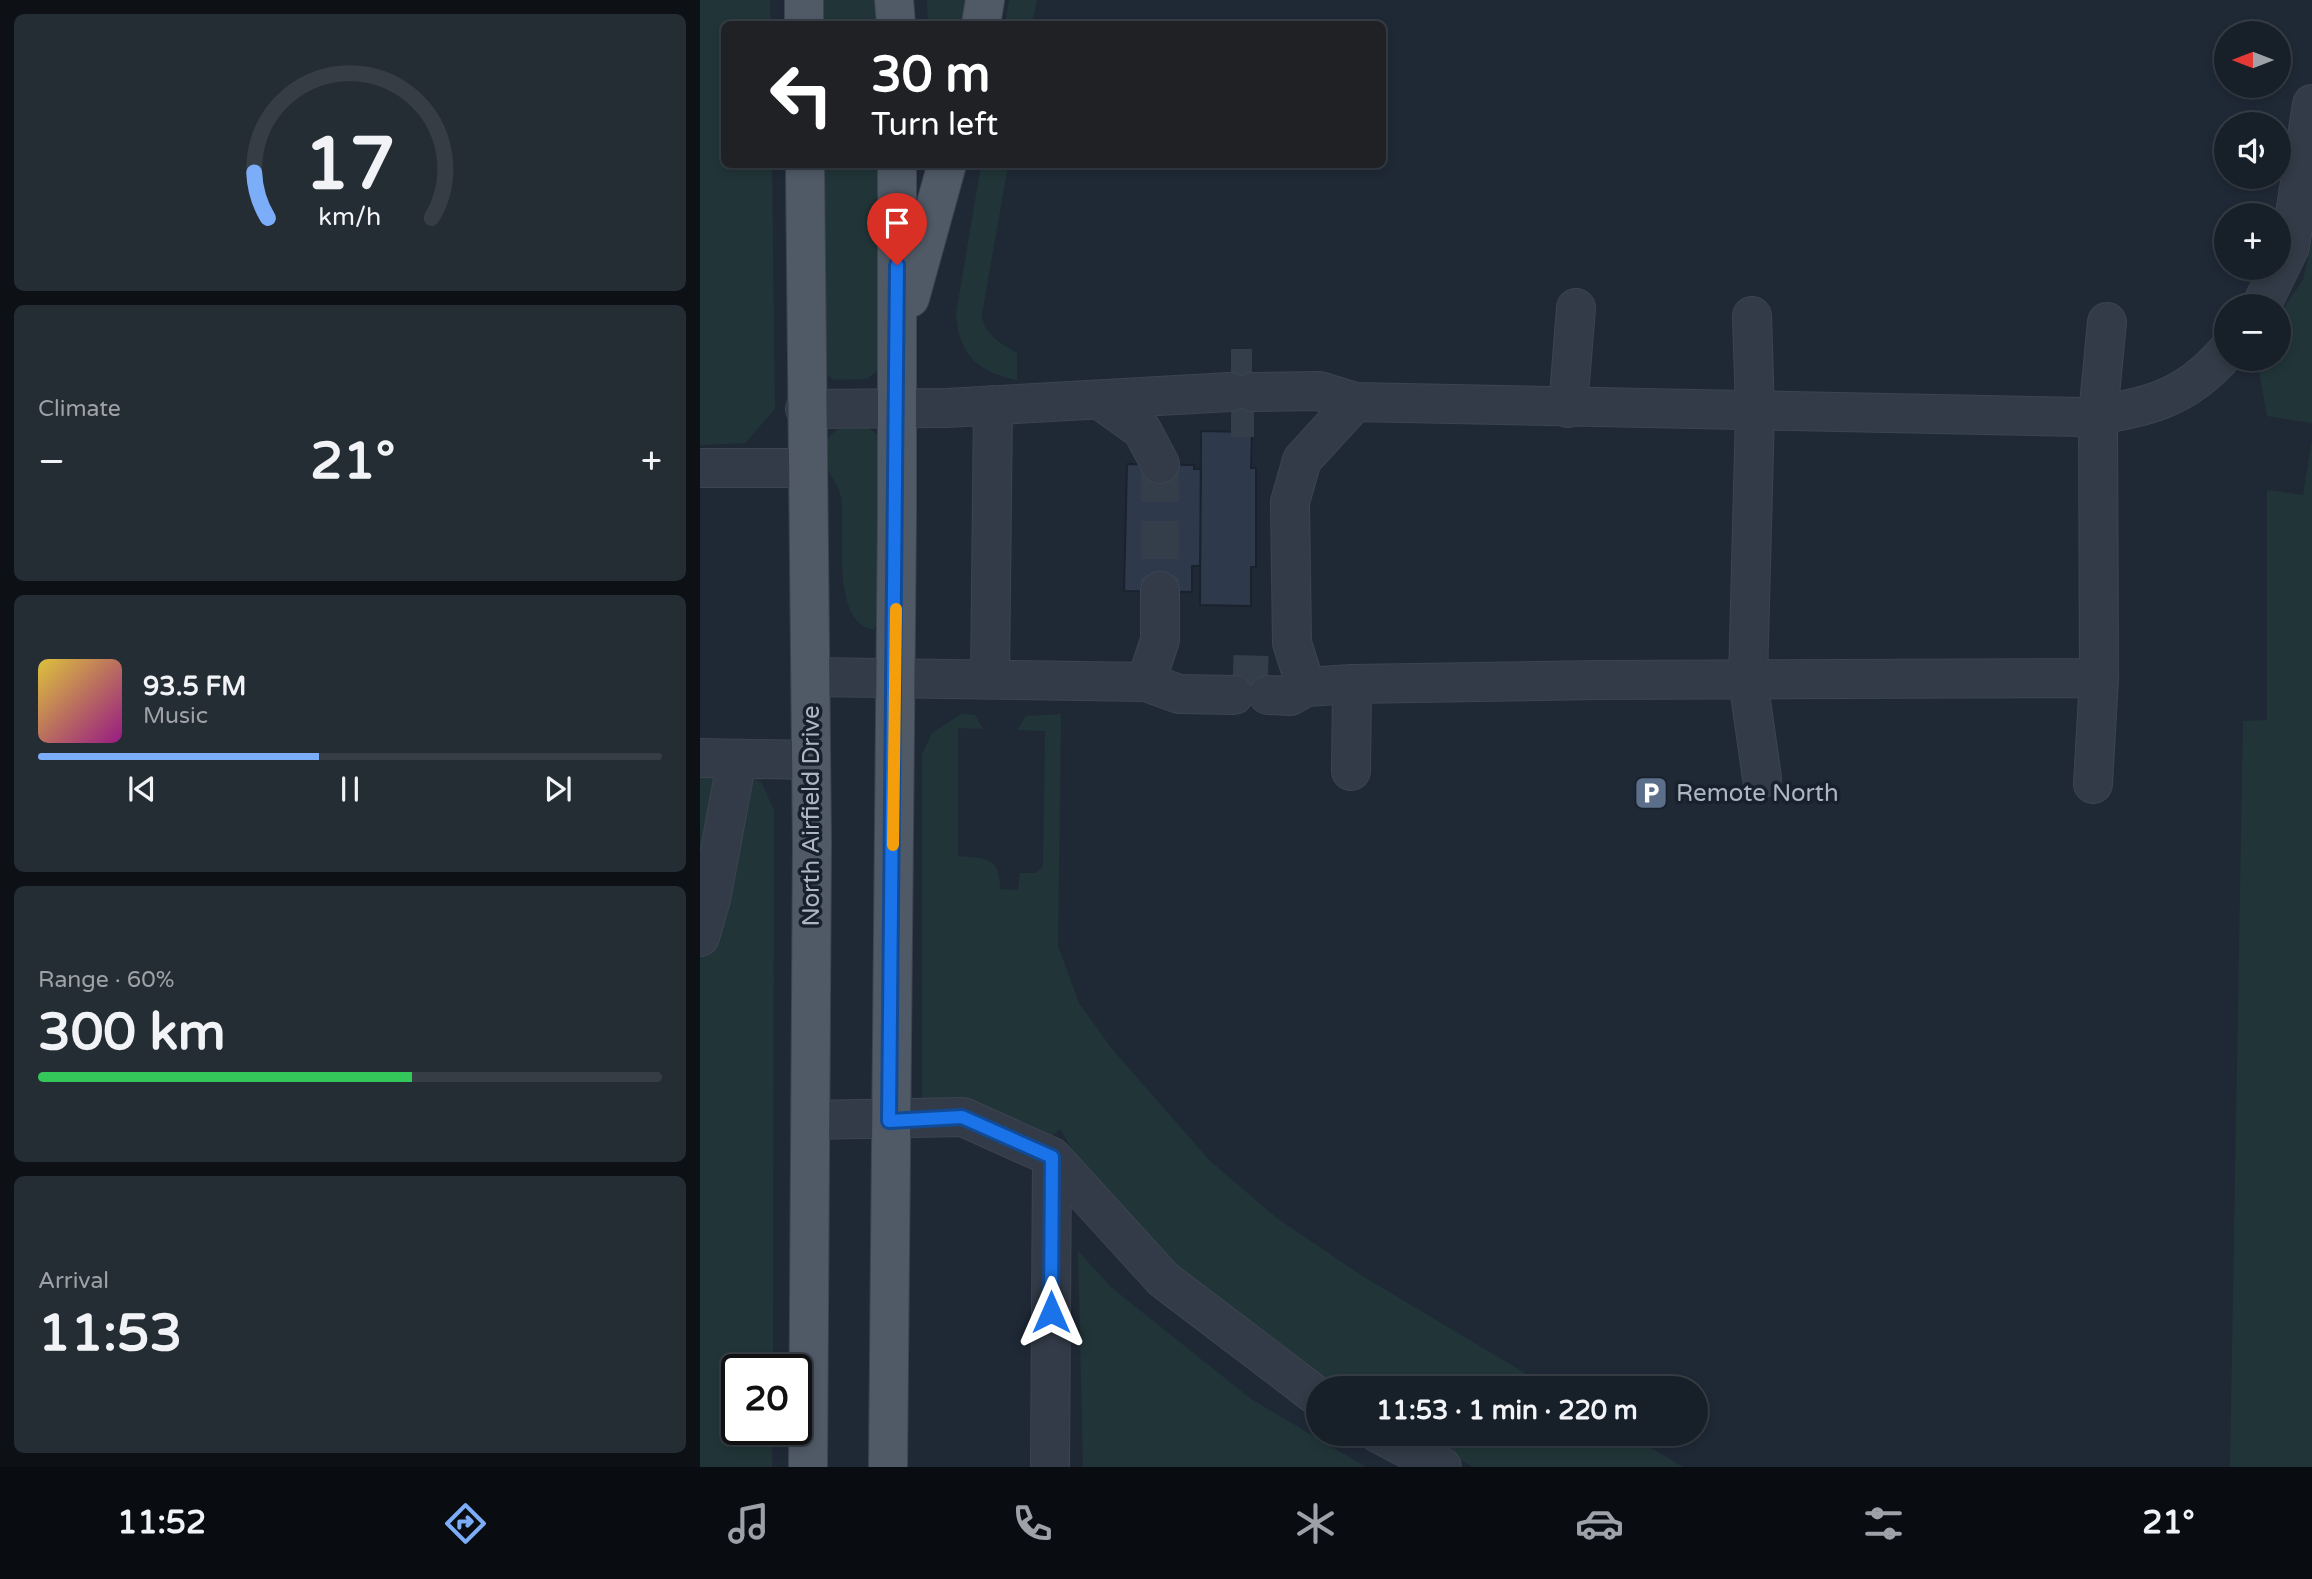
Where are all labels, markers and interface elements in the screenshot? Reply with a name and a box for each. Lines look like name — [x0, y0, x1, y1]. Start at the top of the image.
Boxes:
north arrow — [2214, 21, 2291, 98]
map controls — [2214, 21, 2291, 371]
text: 30 m — [871, 46, 990, 105]
icon: left — [756, 49, 847, 140]
text: Turn left — [871, 106, 998, 144]
button: sound — [2214, 112, 2291, 189]
text: 17 — [304, 122, 396, 210]
pin — [867, 193, 927, 265]
text: km/h — [319, 202, 381, 232]
button: + — [2214, 203, 2291, 280]
icon: arrive — [878, 204, 916, 242]
button: − — [2214, 294, 2291, 371]
text: Climate — [38, 395, 121, 423]
text: 21° — [310, 430, 395, 493]
text: − — [38, 439, 65, 485]
text: + — [641, 439, 662, 485]
text: 93.5 FM — [143, 671, 246, 702]
text: Music — [143, 702, 208, 730]
street label: North Airfield Drive — [797, 706, 826, 927]
icon: previous — [123, 770, 161, 808]
icon: pause — [331, 770, 369, 808]
icon: next — [539, 770, 577, 808]
parking icon: Remote North — [1632, 774, 1670, 812]
place label: Remote North — [1676, 779, 1839, 808]
text: Range · 60% — [38, 966, 174, 994]
text: 300 km — [38, 1001, 226, 1064]
text: Arrival — [38, 1267, 109, 1295]
position arrow — [1014, 1275, 1088, 1349]
text: 11:53 — [38, 1302, 182, 1365]
speed limit sign: 20 — [721, 1354, 812, 1445]
text: 11:53 · 1 min · 220 m — [1376, 1395, 1638, 1426]
icon: directions — [441, 1499, 490, 1548]
icon: music — [724, 1499, 773, 1548]
icon: phone — [1008, 1499, 1057, 1548]
icon: climate — [1291, 1499, 1340, 1548]
icon: car — [1575, 1499, 1624, 1548]
icon: filters — [1859, 1499, 1908, 1548]
text: 11:52 — [117, 1504, 206, 1542]
text: 21° — [2142, 1504, 2195, 1542]

